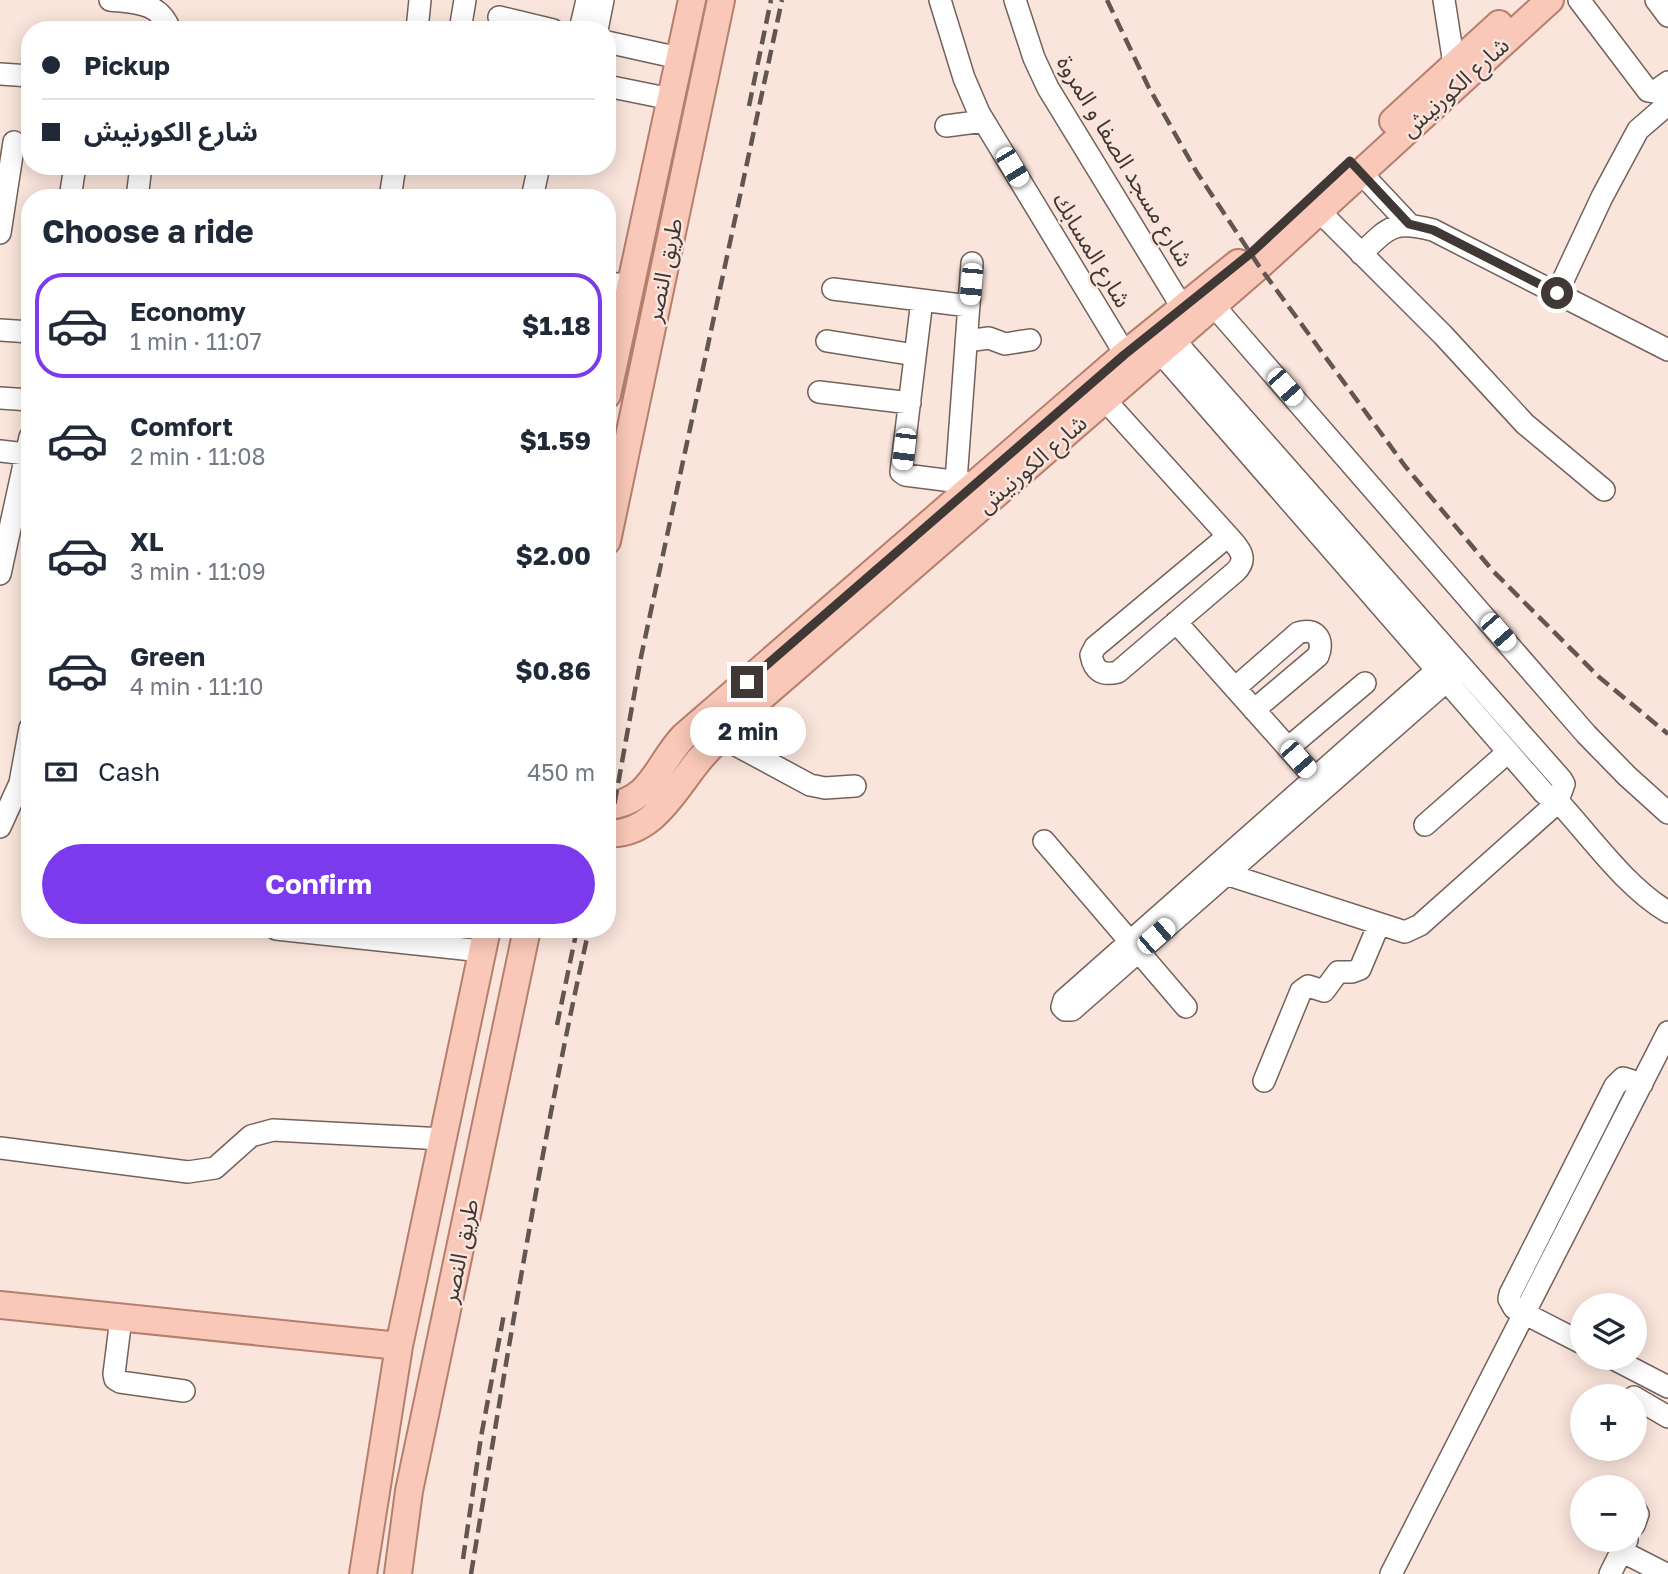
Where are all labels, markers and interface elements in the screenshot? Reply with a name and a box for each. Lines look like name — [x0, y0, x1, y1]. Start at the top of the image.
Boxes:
street label: شارع الكورنيش — [1394, 30, 1517, 145]
text: Pickup — [84, 50, 170, 81]
street label: شارع مسجد الصفا و المروة — [1048, 50, 1200, 273]
text: شارع الكورنيش — [84, 116, 258, 147]
car — [993, 144, 1032, 190]
street label: شارع المسابك — [1044, 187, 1138, 314]
text: Choose a ride — [42, 212, 254, 250]
street label: طريق النصر — [638, 215, 689, 325]
car — [959, 262, 984, 306]
route start — [1541, 277, 1573, 309]
icon: car — [46, 294, 109, 357]
text: Economy — [130, 296, 246, 327]
text: $1.18 — [522, 310, 591, 341]
text: 1 min · 11:07 — [130, 327, 262, 355]
car — [1264, 364, 1307, 410]
street label: شارع الكورنيش — [971, 408, 1095, 522]
icon: car — [46, 409, 109, 472]
text: Comfort — [130, 411, 233, 442]
text: $1.59 — [519, 425, 591, 456]
car — [892, 427, 917, 471]
text: 2 min · 11:08 — [130, 442, 266, 470]
icon: car — [46, 524, 109, 587]
text: XL — [130, 526, 164, 557]
text: $2.00 — [516, 540, 591, 571]
text: 3 min · 11:09 — [130, 557, 266, 585]
car — [1477, 609, 1520, 655]
icon: car — [46, 639, 109, 702]
text: Green — [130, 641, 205, 672]
text: $0.86 — [515, 655, 591, 686]
route end — [731, 666, 763, 698]
text: 4 min · 11:10 — [130, 672, 263, 700]
callout: 2 min — [689, 706, 805, 756]
text: 2 min — [718, 717, 778, 745]
car — [1277, 736, 1320, 782]
icon: cash — [42, 753, 80, 791]
text: Cash — [98, 756, 160, 787]
text: 450 m — [527, 758, 595, 786]
button: Confirm — [42, 844, 595, 924]
car — [1134, 914, 1179, 958]
street label: طريق النصر — [434, 1196, 485, 1306]
map controls — [1570, 1293, 1647, 1552]
button: layers — [1570, 1293, 1647, 1370]
button: + — [1570, 1384, 1647, 1461]
button: − — [1570, 1475, 1647, 1552]

